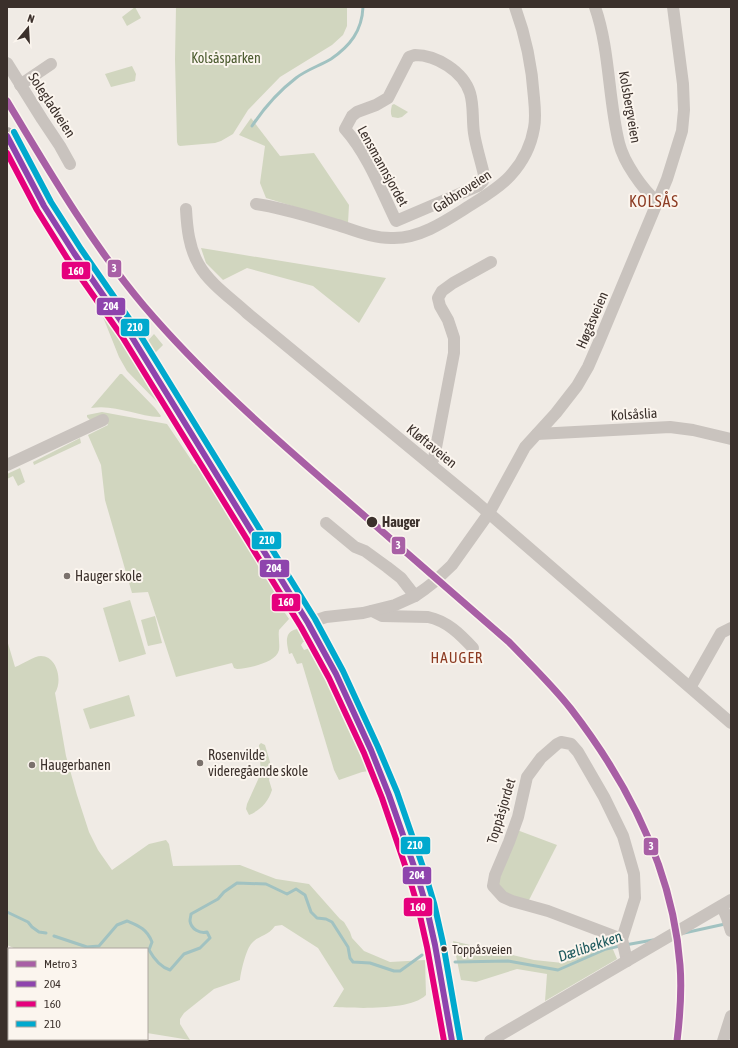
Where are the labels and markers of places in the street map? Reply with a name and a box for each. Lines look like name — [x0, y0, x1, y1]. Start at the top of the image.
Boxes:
place label: Hauger — [382, 514, 421, 530]
marker: Hauger — [365, 515, 379, 529]
place label: Hauger skole — [75, 568, 142, 584]
marker: Hauger skole — [62, 571, 72, 581]
place label: Rosenvilde videregående skole — [208, 747, 308, 779]
place label: Haugerbanen — [40, 757, 111, 773]
marker: Rosenvilde videregående skole — [195, 758, 205, 768]
marker: Haugerbanen — [27, 760, 37, 770]
place label: Toppåsveien — [452, 942, 512, 957]
marker: Toppåsveien — [439, 944, 449, 954]

